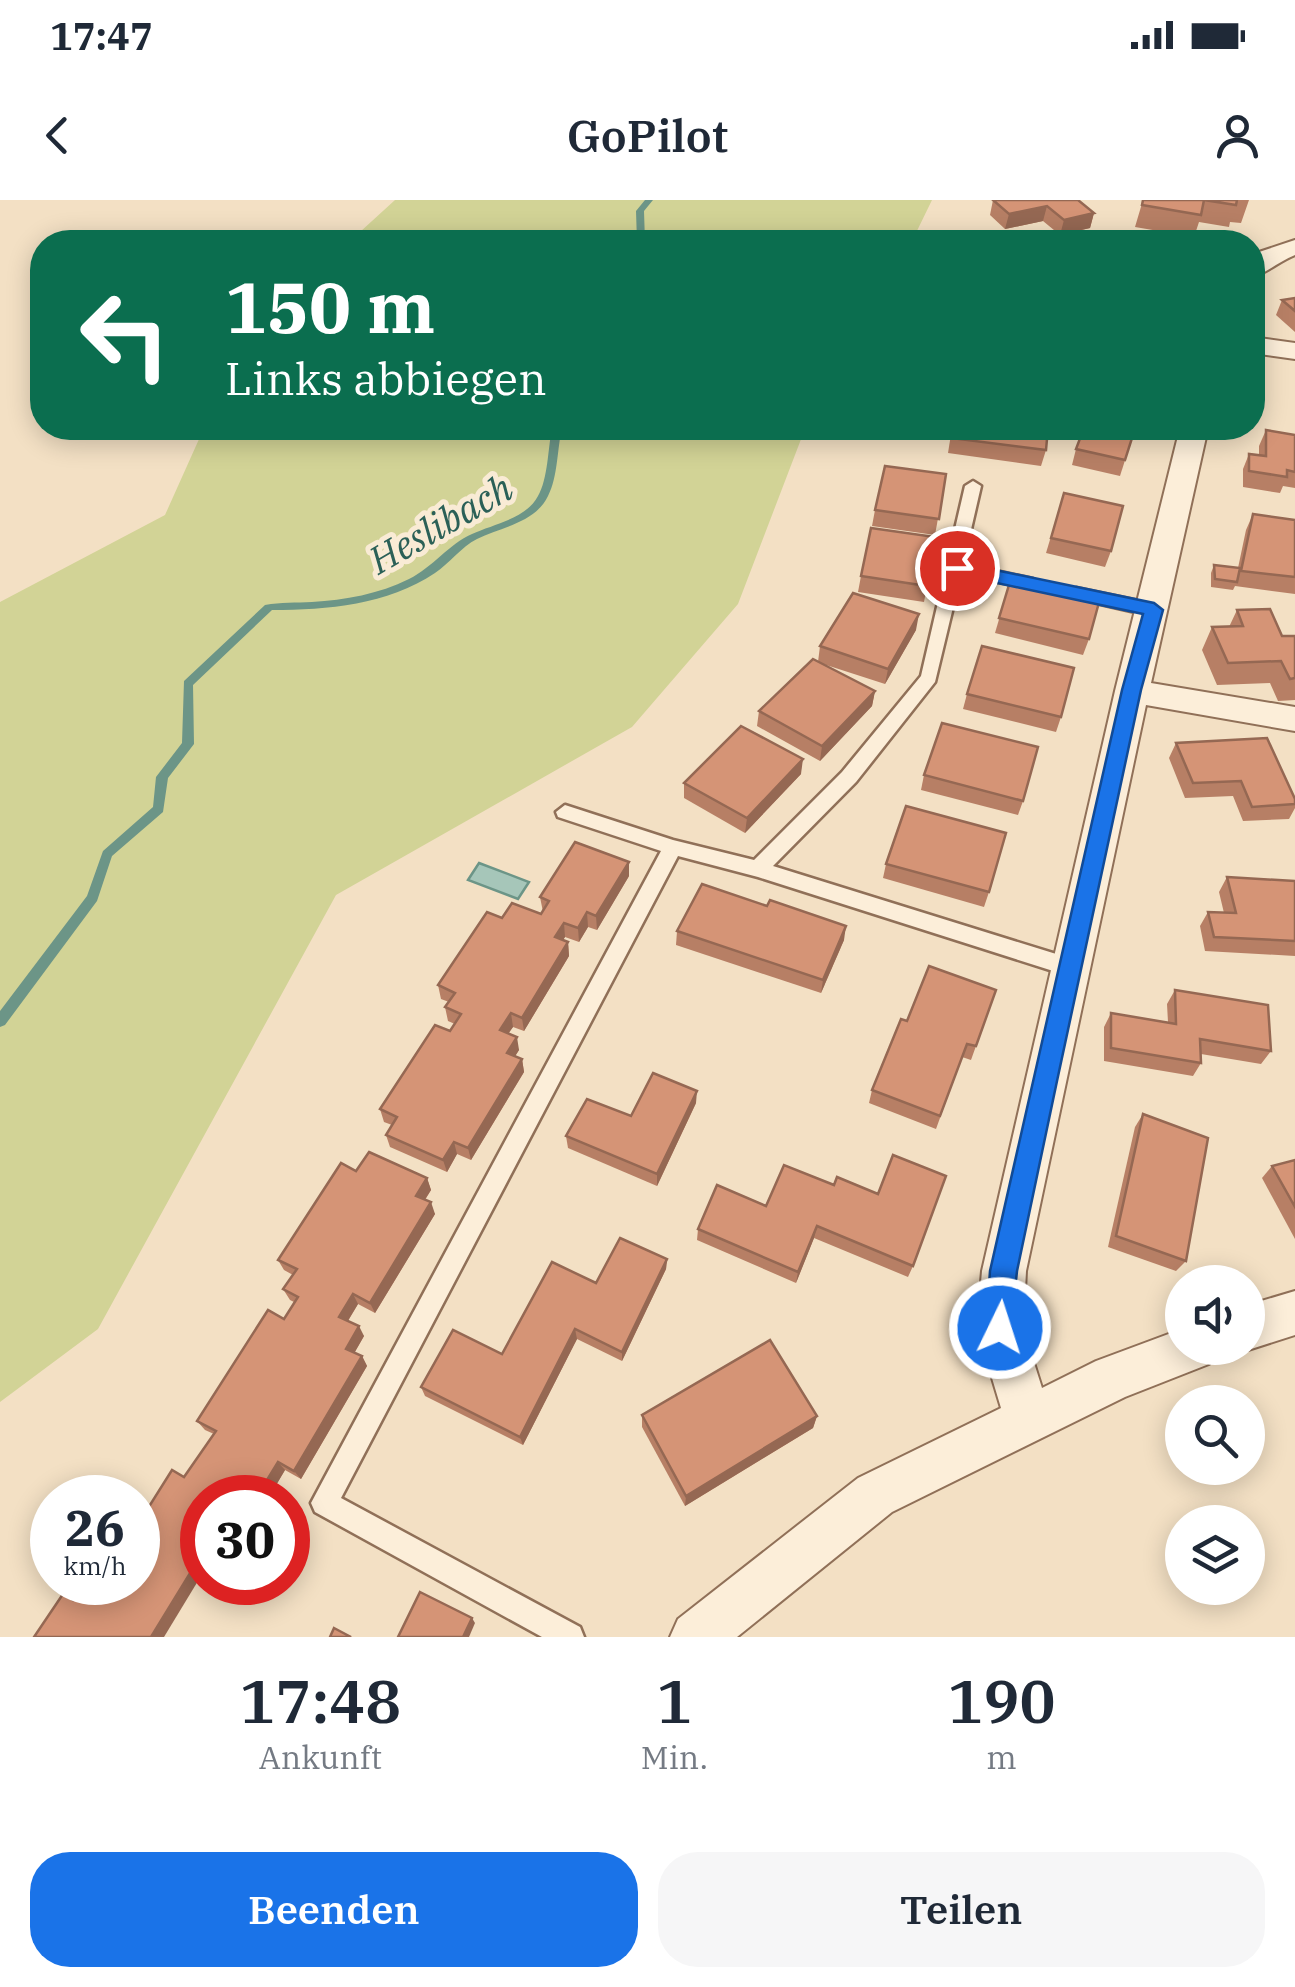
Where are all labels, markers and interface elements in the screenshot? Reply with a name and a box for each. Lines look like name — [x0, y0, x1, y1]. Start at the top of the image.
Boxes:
text: 17:47 — [50, 11, 153, 60]
text: GoPilot — [567, 106, 728, 164]
icon: back — [30, 108, 85, 163]
icon: person — [1210, 108, 1265, 163]
text: 150 m — [225, 261, 435, 352]
icon: left — [60, 270, 190, 400]
text: Links abbiegen — [225, 349, 547, 407]
water label: Heslibach — [358, 462, 521, 584]
pin — [915, 526, 1000, 611]
icon: arrive — [930, 541, 985, 596]
map controls — [1165, 1265, 1265, 1605]
button: sound — [1165, 1265, 1265, 1365]
position arrow — [948, 1276, 1052, 1380]
button: search — [1165, 1385, 1265, 1485]
speed limit sign: 30 — [180, 1475, 310, 1605]
text: 26 — [65, 1495, 125, 1560]
button: layers — [1165, 1505, 1265, 1605]
text: km/h — [63, 1549, 127, 1582]
text: 17:48 — [239, 1661, 401, 1740]
text: 1 — [656, 1661, 692, 1740]
text: 190 — [948, 1661, 1056, 1740]
text: Ankunft — [259, 1736, 382, 1778]
text: Min. — [641, 1736, 708, 1778]
text: m — [986, 1736, 1017, 1778]
button: Beenden — [30, 1852, 638, 1967]
button: Teilen — [658, 1852, 1265, 1967]

